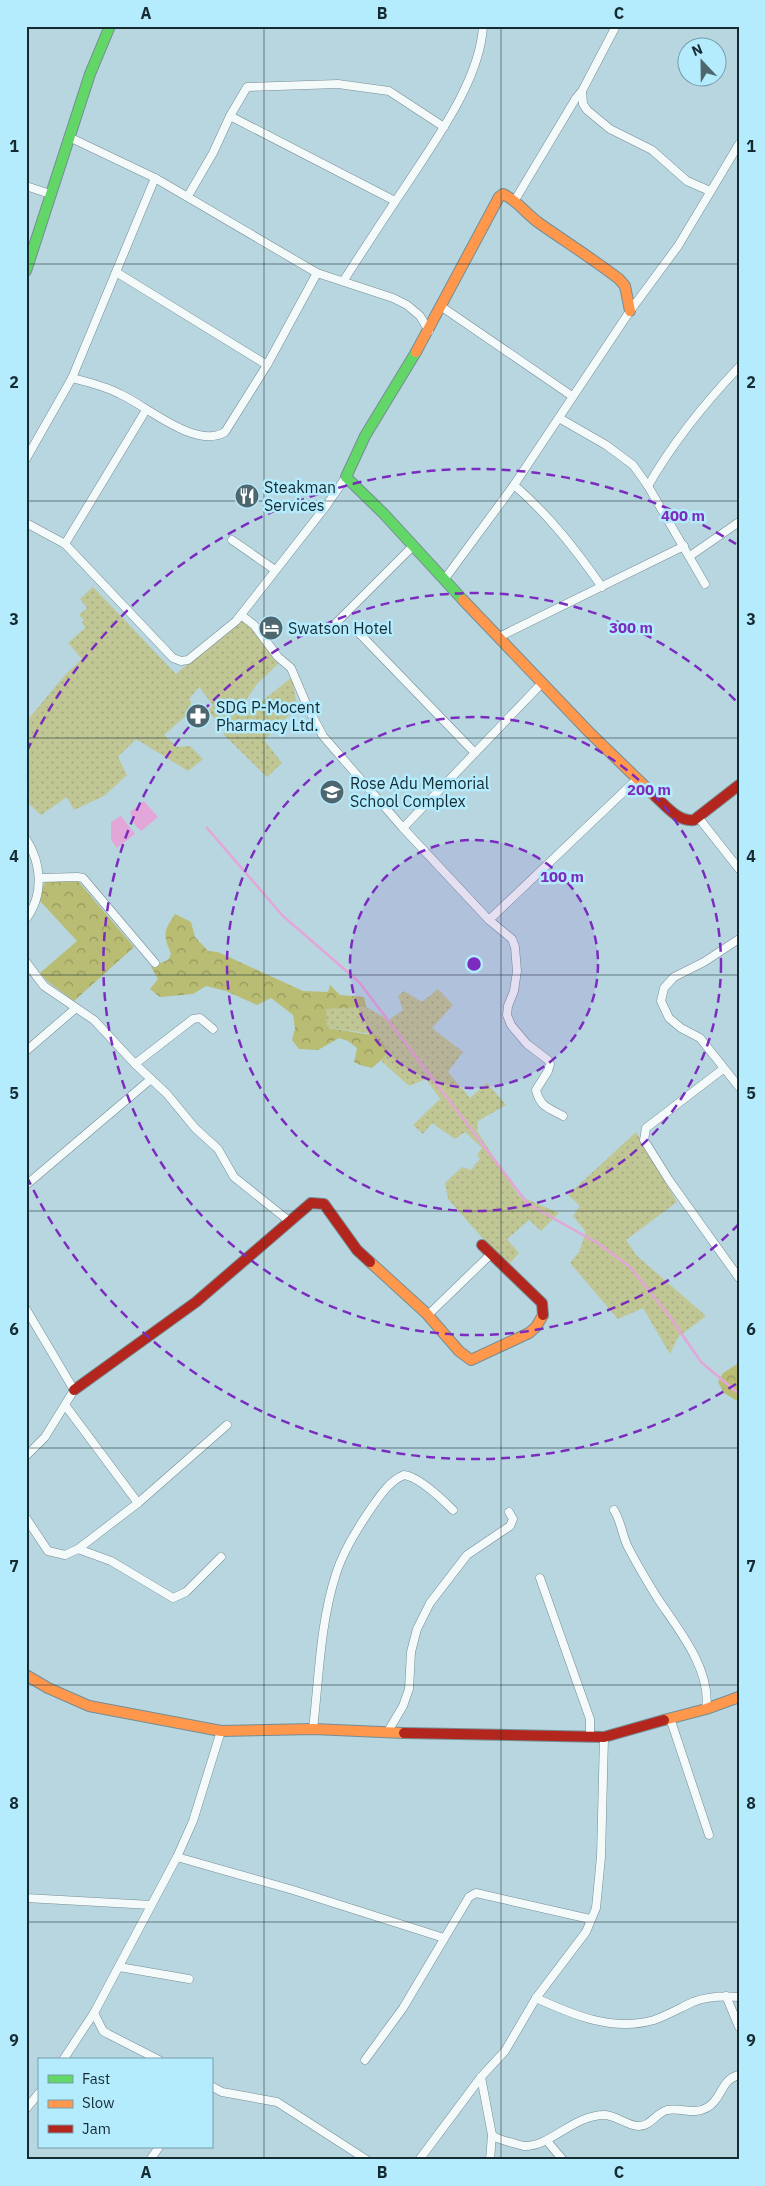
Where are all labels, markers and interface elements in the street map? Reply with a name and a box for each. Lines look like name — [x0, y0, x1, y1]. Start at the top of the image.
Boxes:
text: A — [141, 3, 152, 23]
text: B — [377, 3, 388, 23]
text: C — [614, 3, 624, 23]
north arrow — [678, 38, 728, 88]
text: N — [689, 40, 705, 60]
text: 1 — [9, 136, 19, 156]
text: 1 — [746, 136, 756, 156]
text: 2 — [9, 372, 19, 392]
text: 2 — [746, 372, 756, 392]
place label: Steakman Services — [264, 477, 336, 515]
restaurant icon: Steakman Services — [234, 483, 260, 509]
text: 400 m — [661, 506, 705, 525]
text: 3 — [9, 609, 19, 629]
text: 3 — [746, 609, 756, 629]
hotel icon: Swatson Hotel — [258, 615, 284, 641]
place label: Swatson Hotel — [288, 618, 392, 638]
text: 300 m — [609, 618, 653, 637]
place label: SDG P-Mocent Pharmacy Ltd. — [216, 697, 320, 735]
pharmacy icon: SDG P-Mocent Pharmacy Ltd. — [185, 703, 211, 729]
place label: Rose Adu Memorial School Complex — [350, 773, 489, 811]
school or university icon: Rose Adu Memorial School Complex — [319, 779, 345, 805]
text: 200 m — [627, 780, 671, 799]
text: 4 — [9, 846, 19, 866]
text: 4 — [746, 846, 756, 866]
text: 100 m — [540, 867, 584, 886]
centre of rings — [465, 955, 483, 973]
text: 5 — [9, 1083, 19, 1103]
text: 5 — [746, 1083, 756, 1103]
text: 6 — [9, 1319, 19, 1339]
text: 6 — [746, 1319, 756, 1339]
text: 7 — [9, 1556, 19, 1576]
text: 7 — [746, 1556, 756, 1576]
text: 8 — [9, 1793, 19, 1813]
text: 8 — [746, 1793, 756, 1813]
text: 9 — [9, 2030, 19, 2050]
text: 9 — [746, 2030, 756, 2050]
legend — [38, 2058, 212, 2148]
text: Fast — [82, 2069, 110, 2088]
text: Slow — [82, 2093, 115, 2112]
text: Jam — [82, 2119, 111, 2138]
text: A — [141, 2162, 152, 2182]
text: B — [377, 2162, 388, 2182]
text: C — [614, 2162, 624, 2182]

